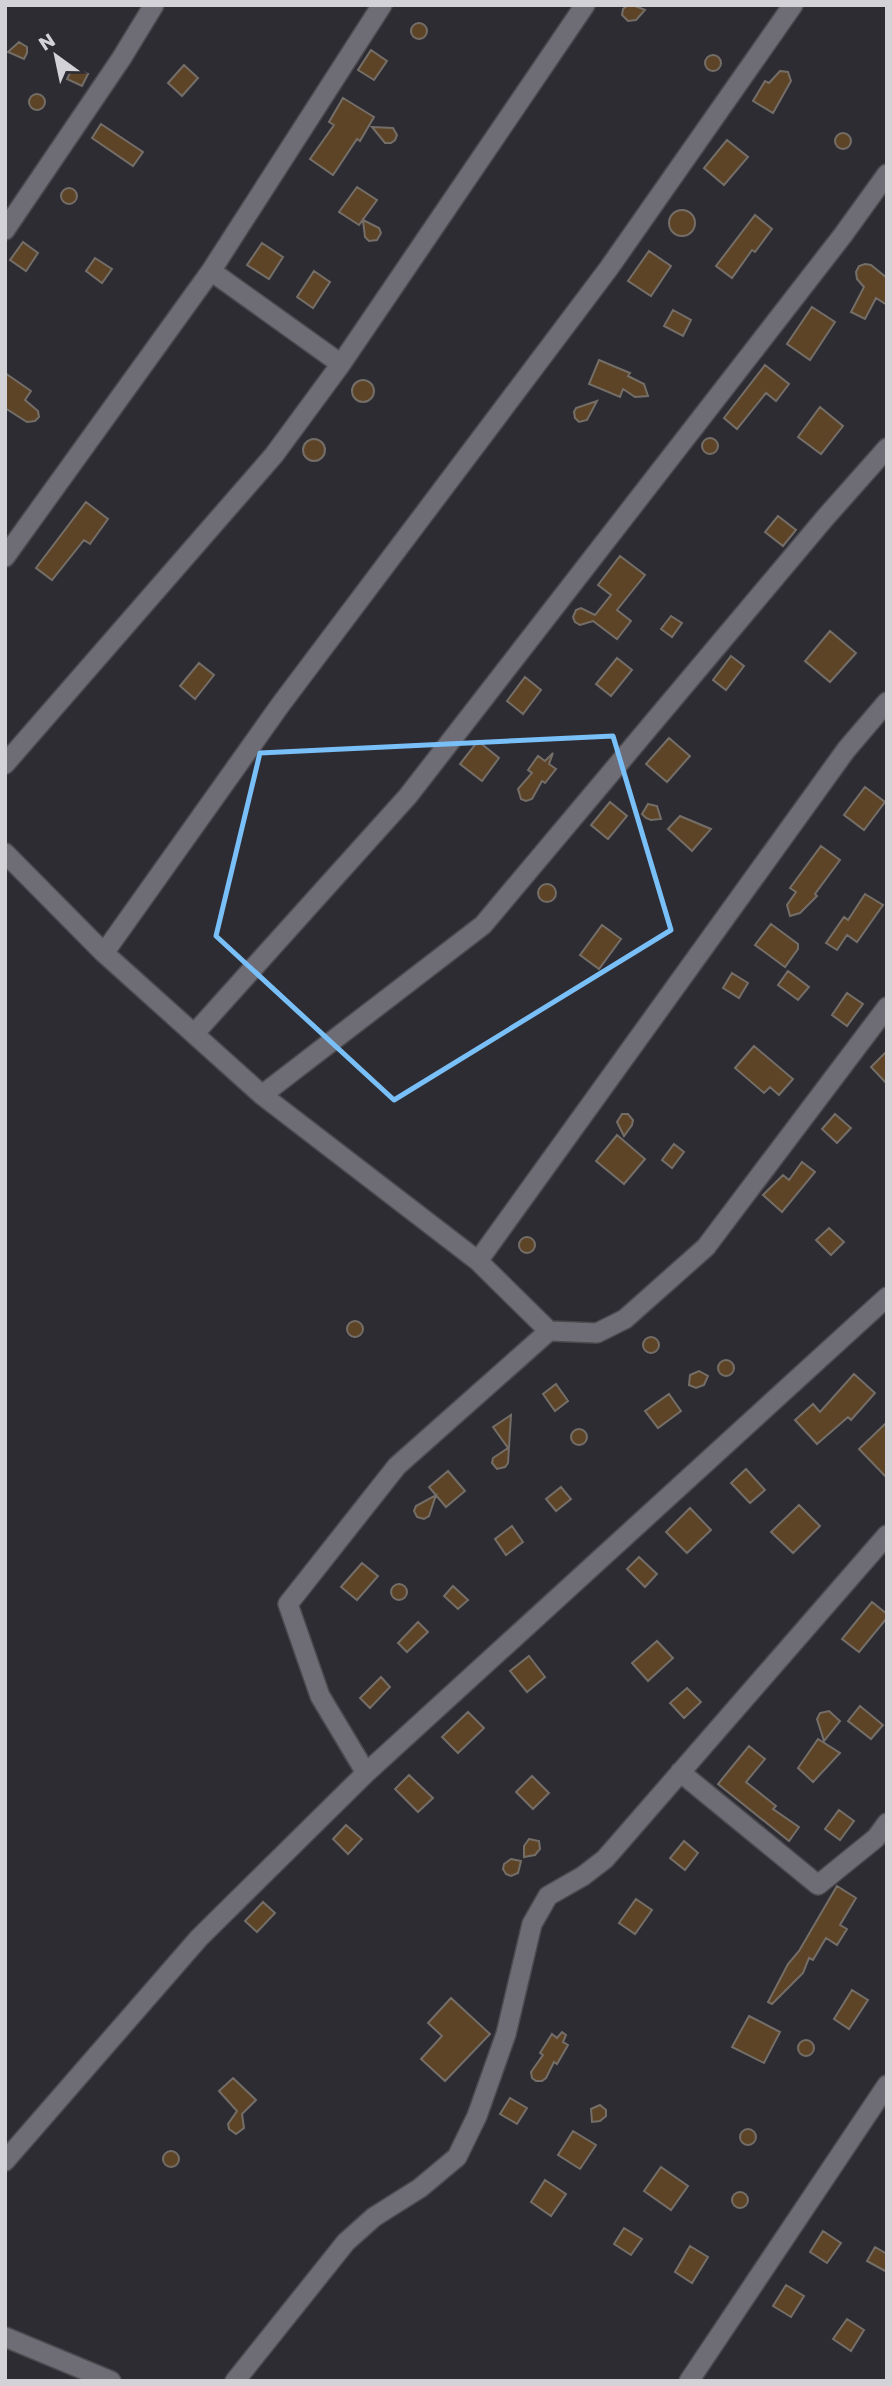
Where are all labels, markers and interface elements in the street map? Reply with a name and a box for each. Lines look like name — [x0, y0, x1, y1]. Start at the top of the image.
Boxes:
north arrow — [21, 21, 91, 91]
text: N — [34, 27, 60, 57]

